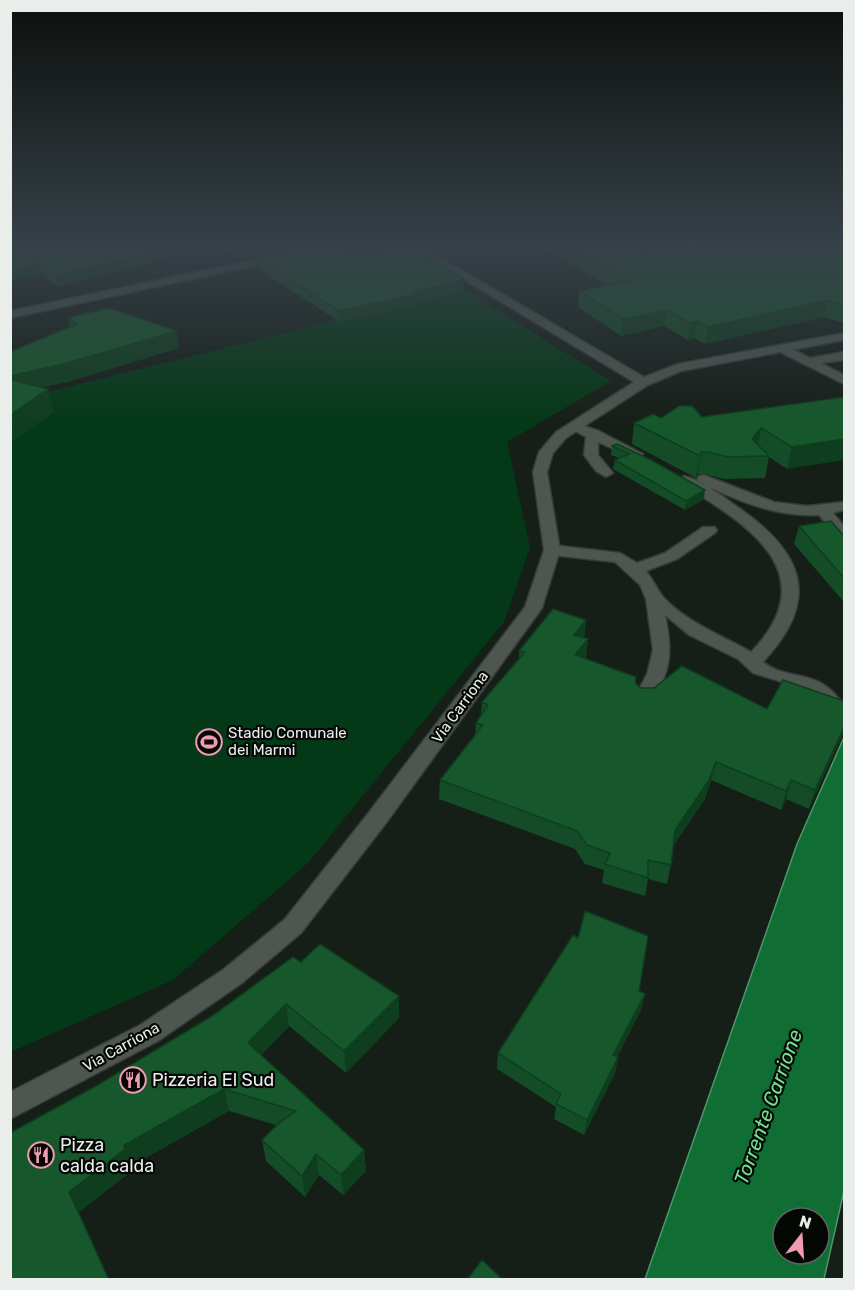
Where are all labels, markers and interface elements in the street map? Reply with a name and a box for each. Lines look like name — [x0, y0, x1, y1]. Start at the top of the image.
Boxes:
street label: Via Carriona — [428, 667, 492, 747]
place label: Stadio Comunale dei Marmi — [228, 724, 347, 759]
sports icon: Stadio Comunale dei Marmi — [194, 727, 224, 757]
street label: Via Carriona — [80, 1019, 162, 1075]
water label: Torrente Carrione — [729, 1026, 807, 1188]
restaurant icon: Pizzeria El Sud — [118, 1065, 148, 1095]
place label: Pizzeria El Sud — [152, 1069, 274, 1091]
place label: Pizza calda calda — [60, 1134, 154, 1177]
restaurant icon: Pizza calda calda — [26, 1140, 56, 1170]
north arrow — [771, 1206, 831, 1266]
text: N — [797, 1211, 814, 1233]

